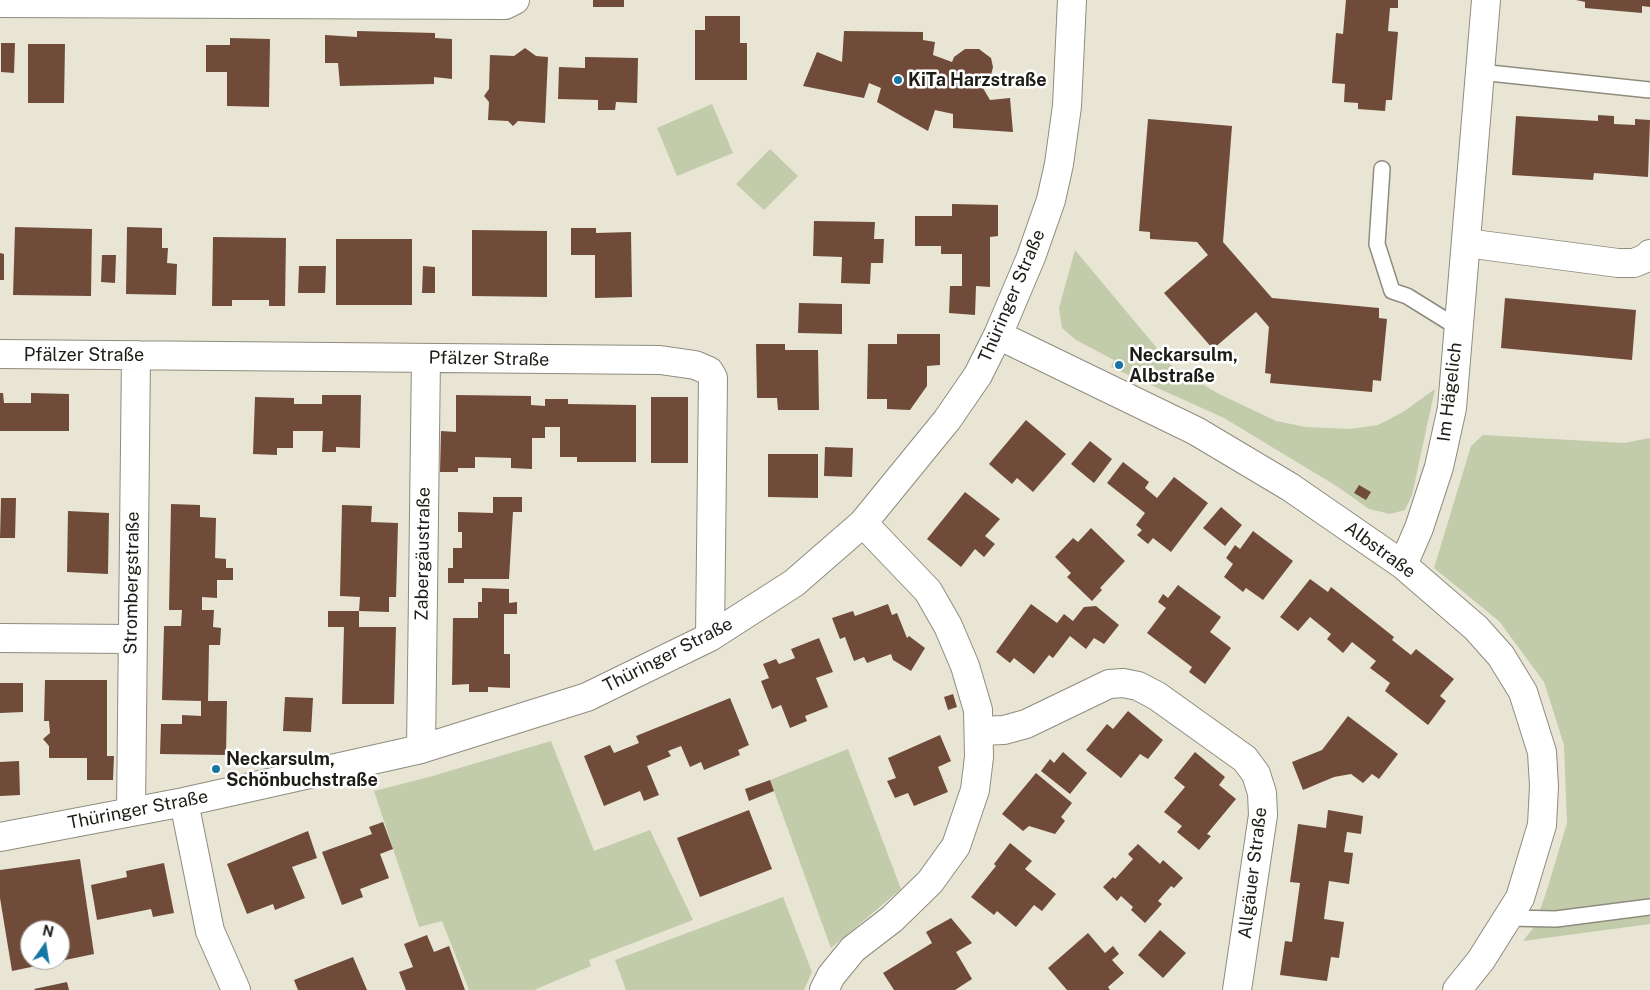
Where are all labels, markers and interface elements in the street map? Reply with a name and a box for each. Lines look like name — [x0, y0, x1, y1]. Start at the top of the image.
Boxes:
place label: KiTa Harzstraße — [908, 69, 1047, 91]
marker: KiTa Harzstraße — [892, 74, 904, 86]
street label: Thüringer Straße — [974, 226, 1050, 366]
street label: Im Hägelich — [1433, 341, 1467, 443]
street label: Pfälzer Straße — [24, 344, 144, 366]
place label: Neckarsulm, Albstraße — [1129, 344, 1238, 386]
street label: Pfälzer Straße — [429, 347, 549, 371]
marker: Neckarsulm, Albstraße — [1113, 359, 1125, 371]
street label: Zabergäustraße — [411, 487, 435, 621]
street label: Strombergstraße — [120, 511, 144, 655]
street label: Albstraße — [1340, 517, 1420, 583]
street label: Thüringer Straße — [600, 613, 736, 697]
place label: Neckarsulm, Schönbuchstraße — [226, 748, 378, 791]
marker: Neckarsulm, Schönbuchstraße — [210, 763, 222, 775]
street label: Thüringer Straße — [66, 786, 210, 834]
street label: Allgäuer Straße — [1234, 806, 1272, 940]
north arrow — [20, 920, 70, 970]
text: N — [41, 922, 55, 940]

